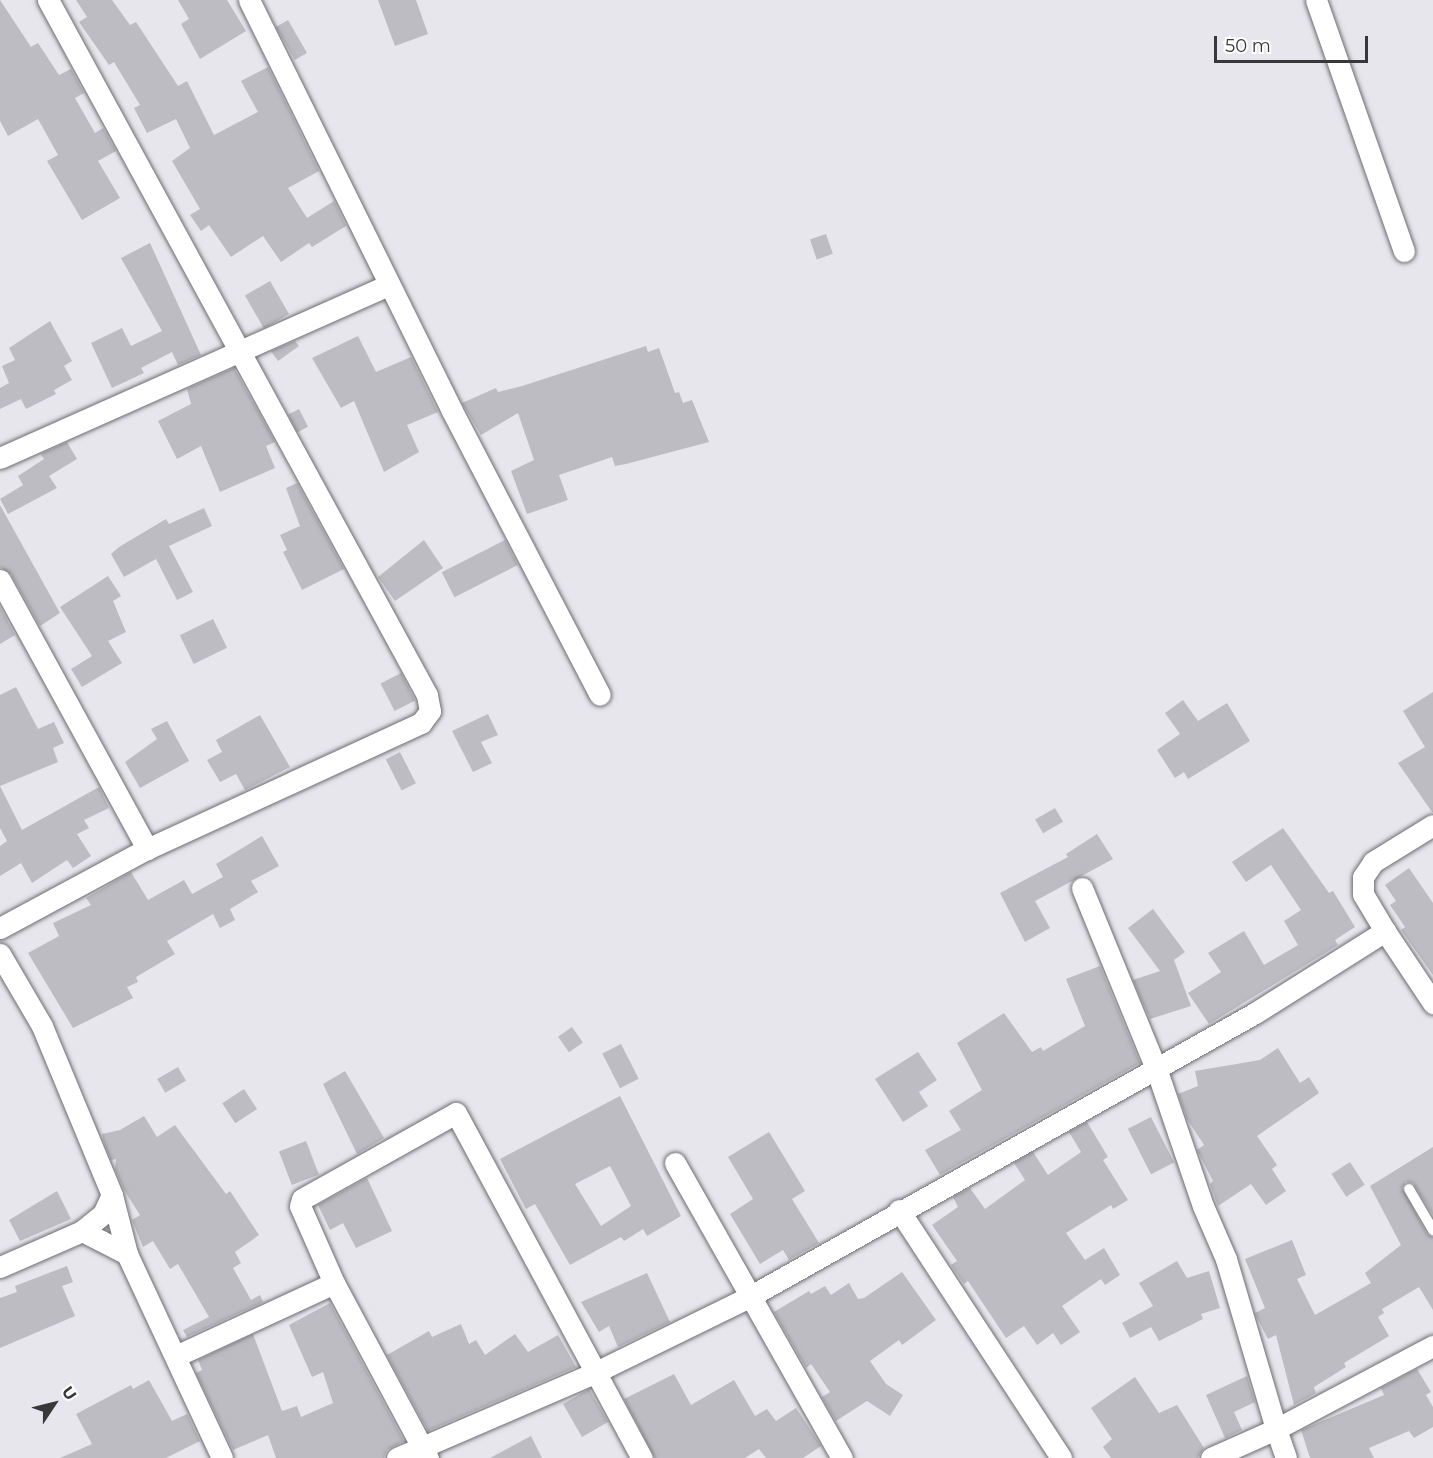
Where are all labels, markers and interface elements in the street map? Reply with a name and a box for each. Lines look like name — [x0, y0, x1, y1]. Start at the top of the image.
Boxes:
scale bar — [1217, 24, 1372, 62]
text: 50 m — [1225, 35, 1271, 57]
north arrow — [24, 1374, 84, 1434]
text: U — [58, 1383, 81, 1404]

